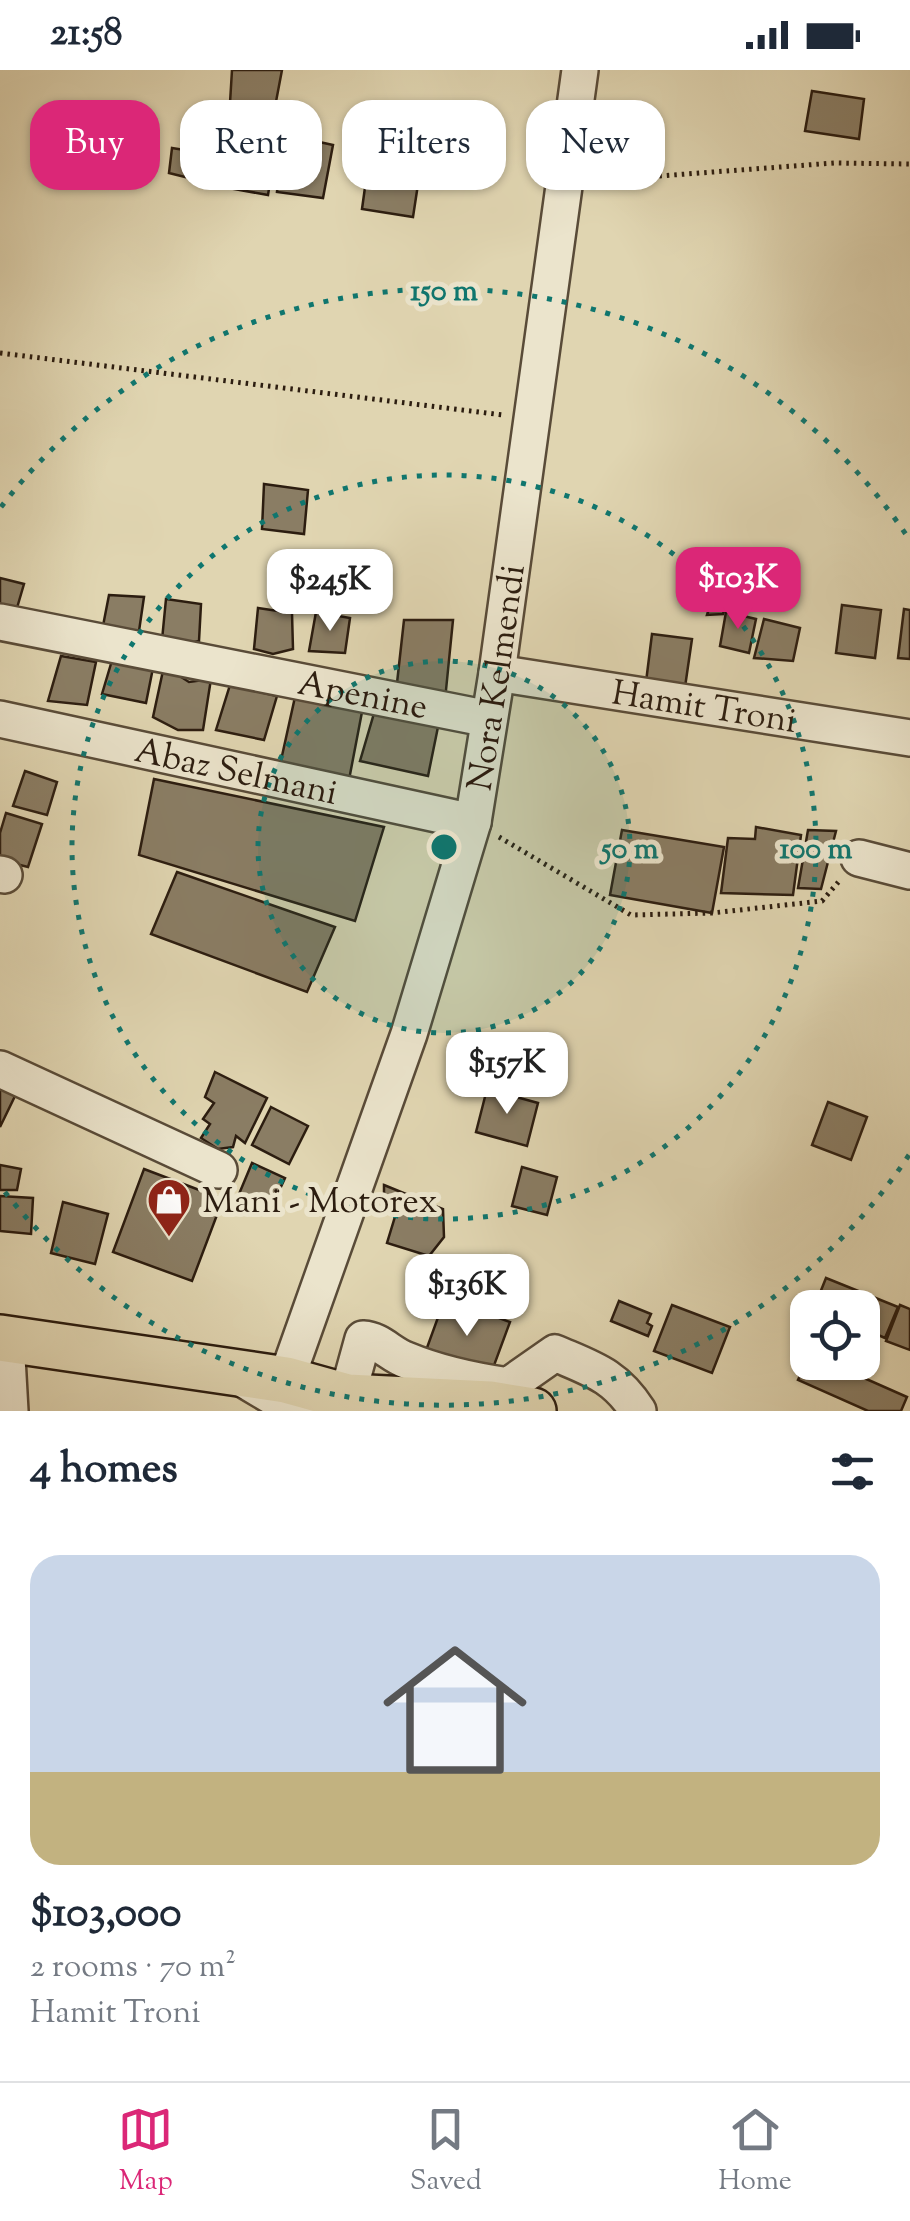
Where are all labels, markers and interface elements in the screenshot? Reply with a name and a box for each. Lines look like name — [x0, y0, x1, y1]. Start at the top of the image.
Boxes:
text: 21:58 — [50, 8, 123, 62]
chip: Buy — [30, 100, 160, 190]
chip: Rent — [180, 100, 322, 190]
chip: Filters — [342, 100, 506, 190]
chip: New — [526, 100, 665, 190]
text: 150 m — [410, 271, 478, 314]
pin: $103K — [668, 547, 808, 632]
pin: $245K — [260, 549, 400, 634]
text: $103K — [698, 556, 778, 602]
text: $245K — [289, 558, 371, 604]
street label: Nora Kelmendi — [456, 562, 541, 795]
street label: Apenine — [293, 660, 432, 735]
street label: Hamit Troni — [608, 669, 800, 749]
street label: Abaz Selmani — [129, 727, 342, 821]
centre of rings — [426, 829, 462, 865]
text: 50 m — [599, 829, 659, 872]
text: 100 m — [780, 829, 853, 872]
pin: $157K — [437, 1032, 577, 1117]
text: $157K — [468, 1041, 546, 1087]
shop icon: Mani - Motorex — [146, 1177, 192, 1238]
place label: Mani - Motorex — [202, 1178, 438, 1229]
pin: $136K — [397, 1254, 537, 1339]
text: $136K — [427, 1263, 507, 1309]
map controls — [790, 1290, 880, 1380]
button: locate — [790, 1290, 880, 1380]
text: 4 homes — [30, 1441, 178, 1501]
icon: filters — [825, 1444, 880, 1499]
icon: home — [365, 1620, 545, 1800]
text: $103,000 — [30, 1885, 181, 1945]
text: 2 rooms · 70 m² — [30, 1945, 236, 1991]
text: Hamit Troni — [30, 1991, 200, 2037]
tab: Map — [118, 2102, 173, 2202]
tab: Saved — [410, 2102, 482, 2202]
tab: Home — [718, 2102, 792, 2202]

